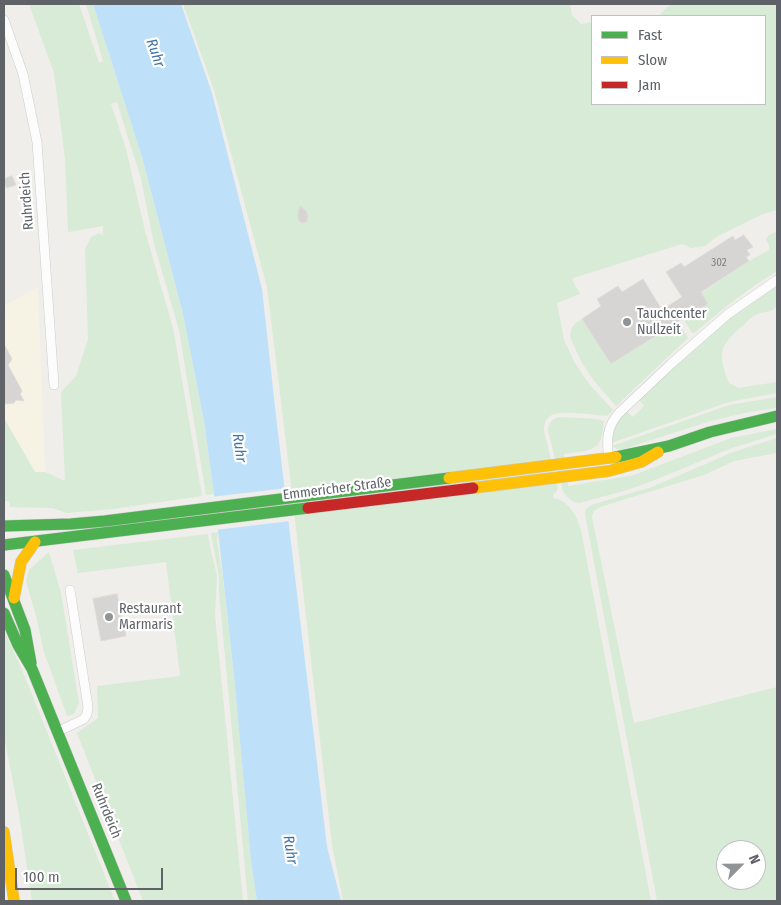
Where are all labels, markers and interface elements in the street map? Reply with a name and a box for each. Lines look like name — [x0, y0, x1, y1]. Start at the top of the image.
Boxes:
legend — [591, 15, 766, 105]
text: Fast — [638, 26, 662, 44]
water label: Ruhr — [142, 36, 168, 70]
text: Slow — [638, 51, 667, 69]
text: Jam — [638, 76, 661, 94]
street label: Ruhrdeich — [17, 171, 37, 231]
house number: 302 — [711, 256, 727, 270]
place label: Tauchcenter Nullzeit — [637, 306, 707, 338]
marker: Tauchcenter Nullzeit — [621, 316, 633, 328]
water label: Ruhr — [228, 432, 250, 464]
street label: Emmericher Straße — [282, 474, 392, 504]
place label: Restaurant Marmaris — [119, 601, 181, 634]
marker: Restaurant Marmaris — [103, 611, 115, 623]
street label: Ruhrdeich — [87, 781, 125, 841]
water label: Ruhr — [279, 834, 301, 866]
north arrow — [716, 840, 766, 890]
text: N — [745, 852, 764, 867]
scale bar — [18, 858, 165, 890]
text: 100 m — [23, 868, 60, 886]

